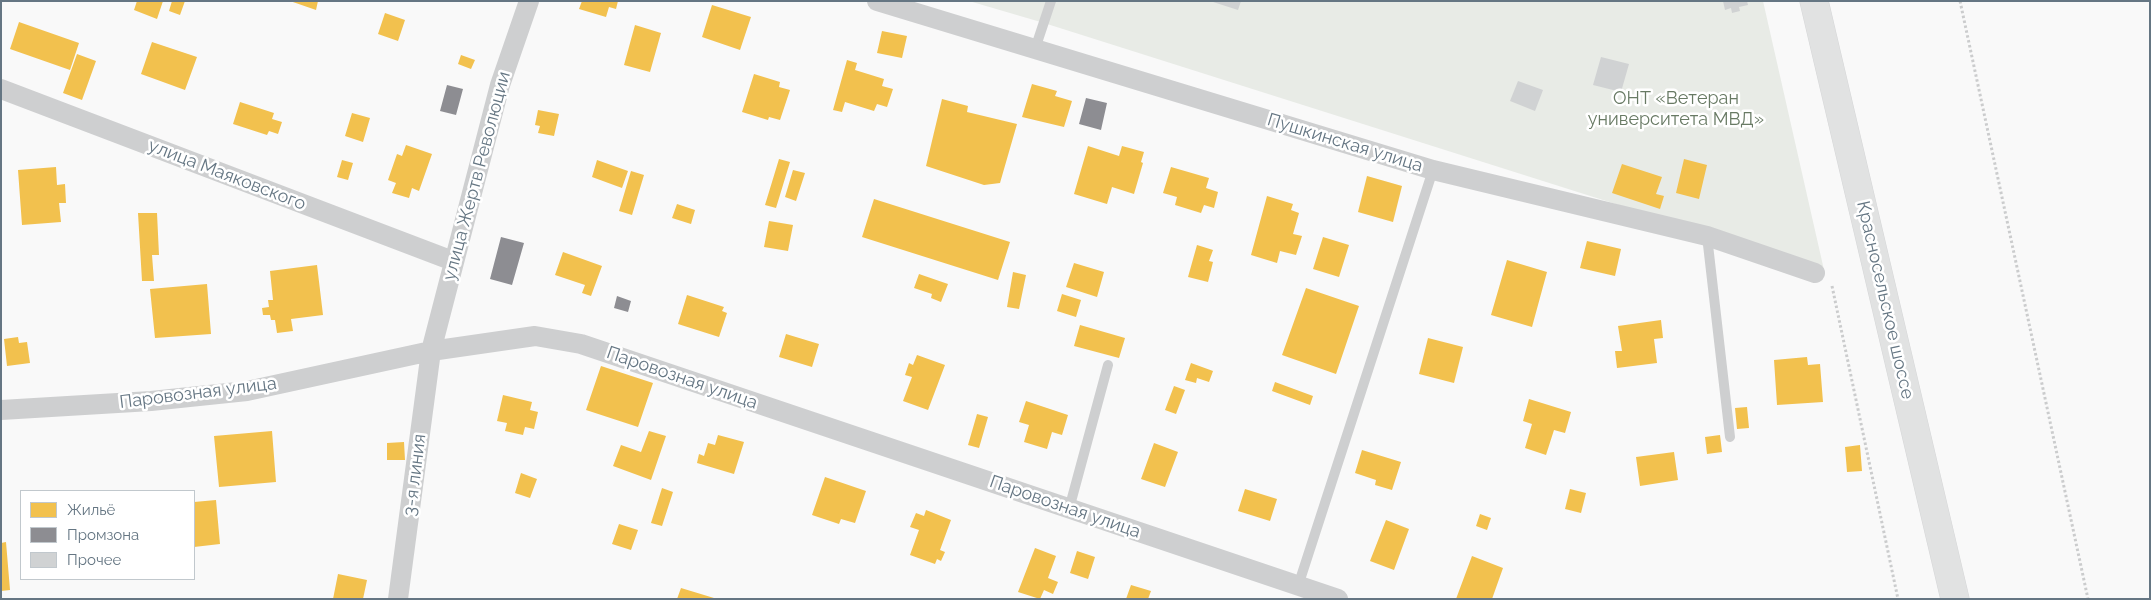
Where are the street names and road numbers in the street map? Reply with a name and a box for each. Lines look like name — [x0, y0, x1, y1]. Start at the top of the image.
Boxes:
street label: улица Жертв Революции — [439, 69, 515, 283]
street label: Пушкинская улица — [1265, 109, 1425, 177]
street label: улица Маяковского — [145, 135, 309, 215]
street label: Красносельское шоссе — [1852, 199, 1918, 401]
street label: Паровозная улица — [604, 342, 760, 414]
street label: Паровозная улица — [118, 373, 278, 413]
street label: 3-я линия — [399, 433, 431, 517]
street label: Паровозная улица — [987, 471, 1143, 543]

